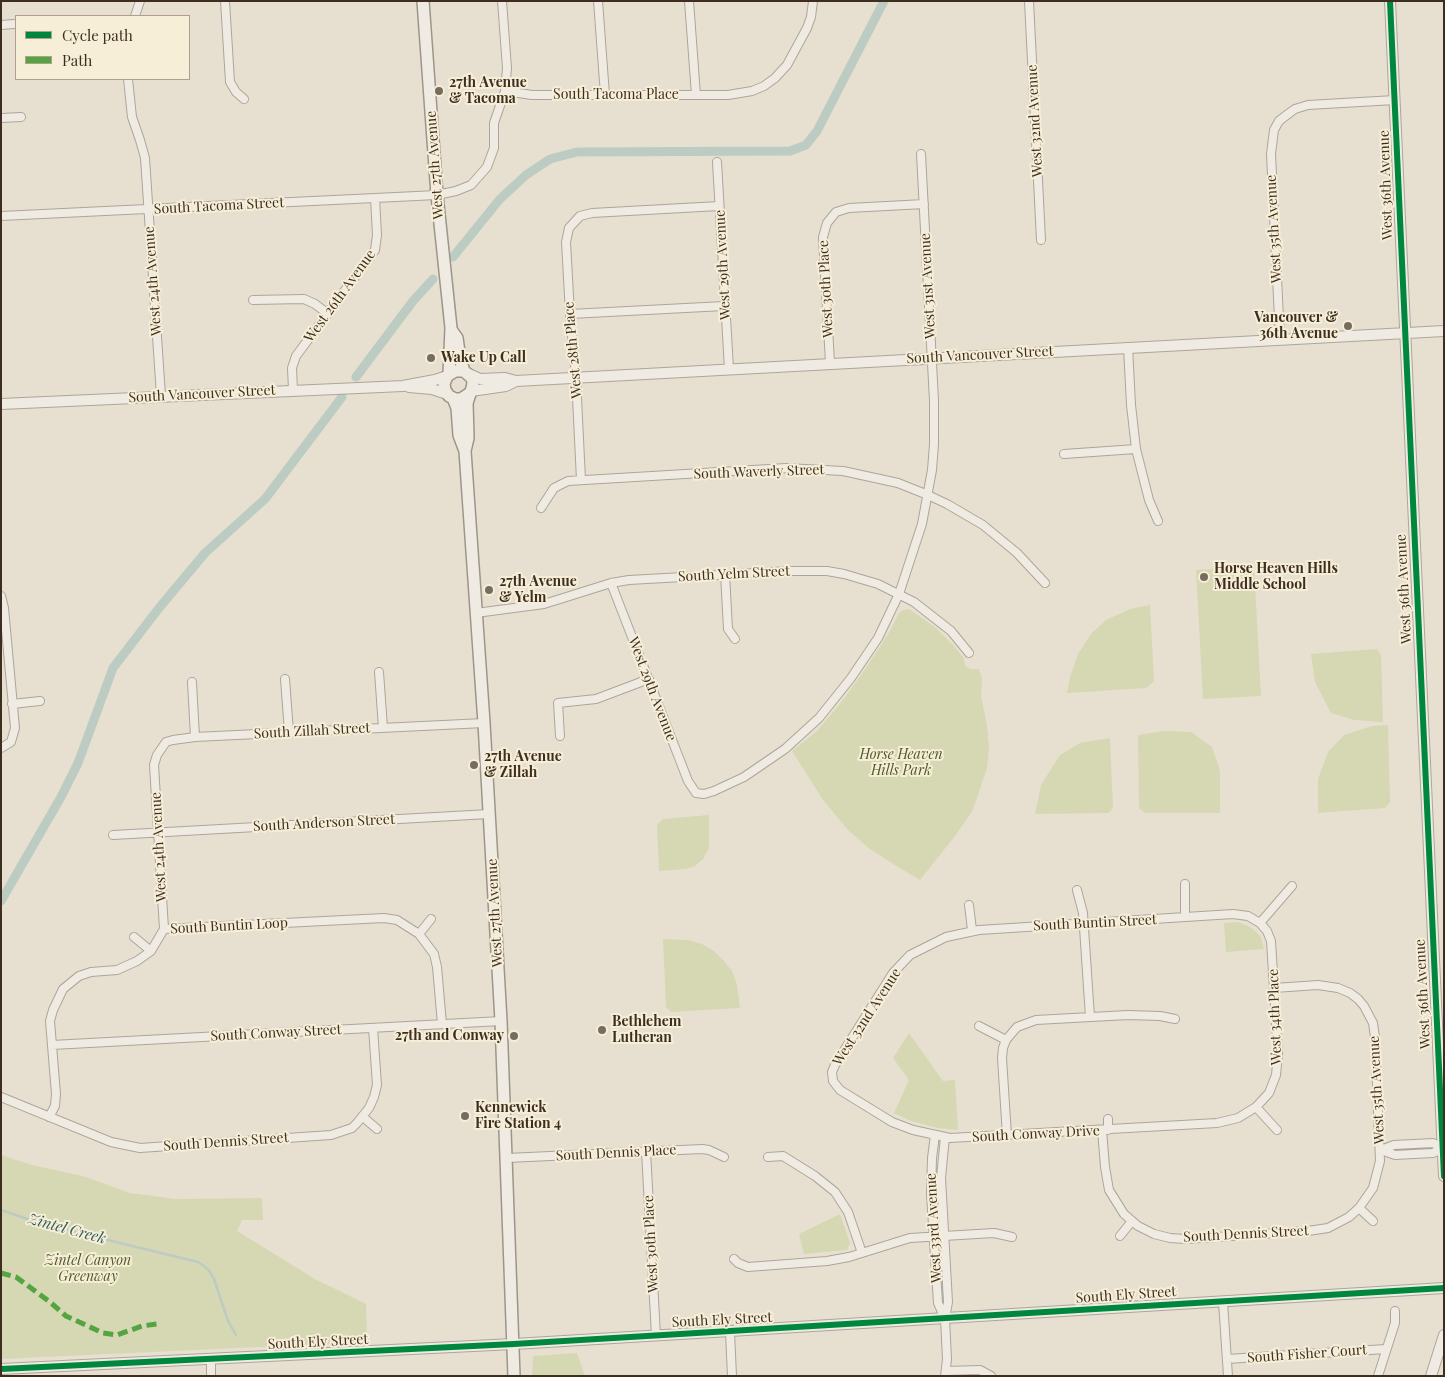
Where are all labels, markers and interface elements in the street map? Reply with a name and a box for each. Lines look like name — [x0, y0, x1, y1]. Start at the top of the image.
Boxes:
legend — [15, 15, 190, 80]
text: Cycle path — [62, 25, 133, 45]
text: Path — [62, 50, 92, 70]
street label: West 32nd Avenue — [1024, 64, 1046, 178]
place label: 27th Avenue & Tacoma — [449, 75, 527, 108]
marker: 27th Avenue & Tacoma — [433, 85, 445, 97]
street label: South Tacoma Place — [553, 87, 679, 103]
street label: West 27th Avenue — [423, 110, 447, 220]
street label: West 36th Avenue — [1376, 130, 1396, 240]
street label: West 35th Avenue — [1263, 174, 1285, 284]
street label: South Tacoma Street — [153, 194, 285, 218]
street label: West 29th Avenue — [712, 210, 734, 320]
street label: West 24th Avenue — [141, 226, 165, 336]
street label: West 31st Avenue — [917, 233, 939, 339]
street label: West 30th Place — [815, 240, 837, 338]
street label: West 26th Avenue — [301, 246, 379, 346]
street label: West 28th Place — [560, 301, 586, 399]
place label: Vancouver & 36th Avenue — [1254, 310, 1338, 342]
marker: Vancouver & 36th Avenue — [1342, 320, 1354, 332]
street label: South Vancouver Street — [906, 343, 1054, 367]
place label: Wake Up Call — [441, 350, 526, 366]
marker: Wake Up Call — [425, 352, 437, 364]
street label: South Vancouver Street — [128, 382, 276, 406]
street label: South Waverly Street — [693, 461, 825, 483]
street label: West 36th Avenue — [1393, 534, 1415, 644]
place label: Horse Heaven Hills Middle School — [1214, 561, 1338, 594]
street label: South Yelm Street — [678, 563, 790, 585]
marker: Horse Heaven Hills Middle School — [1198, 571, 1210, 583]
place label: 27th Avenue & Yelm — [499, 574, 577, 606]
marker: 27th Avenue & Yelm — [483, 584, 495, 596]
street label: West 29th Avenue — [624, 635, 680, 743]
street label: South Zillah Street — [253, 720, 371, 742]
park label: Horse Heaven Hills Park — [859, 747, 943, 780]
place label: 27th Avenue & Zillah — [484, 749, 562, 782]
marker: 27th Avenue & Zillah — [468, 759, 480, 771]
street label: West 24th Avenue — [148, 792, 170, 902]
street label: South Anderson Street — [253, 811, 395, 835]
street label: West 27th Avenue — [484, 858, 506, 968]
street label: South Buntin Street — [1033, 911, 1157, 935]
street label: South Buntin Loop — [170, 915, 288, 937]
street label: West 36th Avenue — [1412, 939, 1434, 1049]
street label: West 32nd Avenue — [829, 965, 905, 1069]
street label: West 34th Place — [1265, 969, 1285, 1065]
place label: Bethlehem Lutheran — [612, 1014, 681, 1046]
street label: South Conway Street — [210, 1021, 342, 1045]
marker: Bethlehem Lutheran — [596, 1024, 608, 1036]
place label: 27th and Conway — [395, 1028, 504, 1044]
marker: 27th and Conway — [508, 1030, 520, 1042]
street label: West 35th Avenue — [1366, 1035, 1388, 1145]
place label: Kennewick Fire Station 4 — [475, 1100, 561, 1132]
marker: Kennewick Fire Station 4 — [459, 1110, 471, 1122]
street label: South Conway Drive — [972, 1122, 1100, 1146]
street label: South Dennis Street — [163, 1129, 289, 1155]
street label: South Dennis Place — [555, 1141, 677, 1165]
street label: West 33rd Avenue — [923, 1173, 945, 1283]
street label: West 30th Place — [640, 1195, 662, 1293]
water label: Zintel Creek — [26, 1210, 108, 1248]
street label: South Dennis Street — [1183, 1222, 1309, 1246]
park label: Zintel Canyon Greenway — [45, 1253, 131, 1285]
street label: South Ely Street — [1075, 1283, 1177, 1307]
street label: South Ely Street — [671, 1309, 773, 1331]
street label: South Ely Street — [267, 1331, 369, 1353]
street label: South Fisher Court — [1247, 1341, 1367, 1367]

